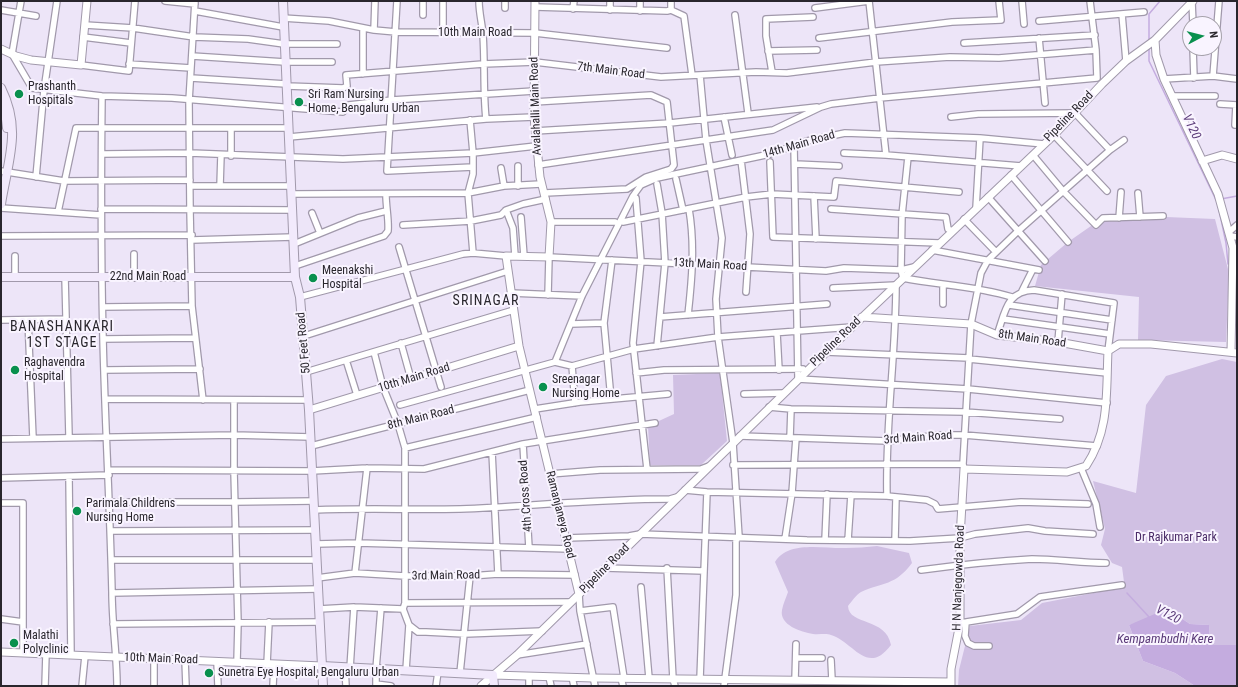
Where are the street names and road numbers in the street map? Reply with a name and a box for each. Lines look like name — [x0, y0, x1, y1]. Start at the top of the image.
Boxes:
street label: 10th Main Road — [438, 26, 512, 40]
street label: Avalahalli Main Road — [527, 56, 545, 156]
street label: 7th Main Road — [576, 60, 646, 82]
street label: Pipeline Road — [1041, 89, 1097, 145]
street label: 14th Main Road — [761, 128, 837, 162]
street label: 13th Main Road — [673, 256, 747, 274]
street label: 22nd Main Road — [110, 270, 186, 284]
street label: 50 Feet Road — [294, 312, 314, 374]
street label: Pipeline Road — [808, 314, 864, 370]
street label: 8th Main Road — [997, 327, 1067, 351]
street label: 10th Main Road — [376, 360, 452, 396]
street label: 8th Main Road — [386, 403, 456, 433]
street label: 3rd Main Road — [883, 428, 953, 448]
street label: 4th Cross Road — [516, 459, 536, 533]
street label: Ramanjaneya Road — [542, 470, 578, 560]
street label: H N Nanjegowda Road — [950, 525, 968, 631]
street label: Pipeline Road — [577, 541, 633, 597]
street label: 3rd Main Road — [412, 568, 480, 584]
street label: 10th Main Road — [124, 651, 198, 667]

